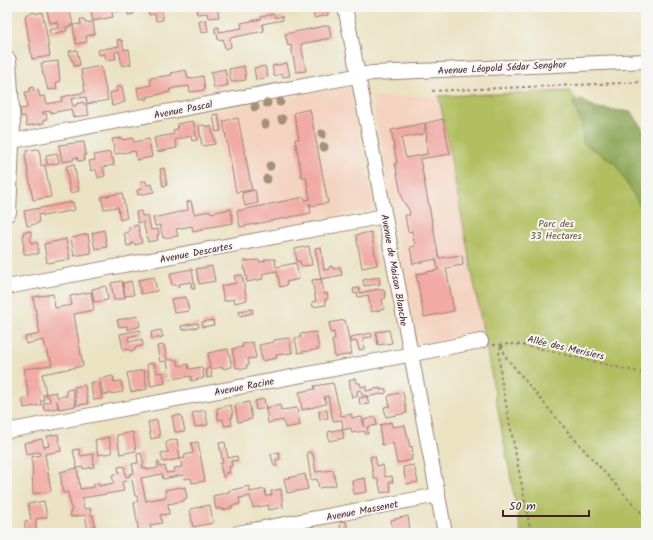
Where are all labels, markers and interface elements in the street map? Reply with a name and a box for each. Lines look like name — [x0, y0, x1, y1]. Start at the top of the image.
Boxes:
street label: Avenue Léopold Sédar Senghor — [438, 57, 567, 79]
street label: Avenue Pascal — [152, 96, 214, 124]
street label: Avenue de Maison Blanche — [376, 213, 412, 328]
park label: Parc des 33 Hectares — [530, 216, 583, 244]
street label: Avenue Descartes — [158, 238, 235, 268]
street label: Allée des Merisiers — [526, 331, 606, 365]
street label: Avenue Racine — [213, 373, 276, 401]
scale bar — [503, 492, 589, 518]
street label: Avenue Massenet — [325, 496, 400, 526]
text: 50 m — [509, 497, 536, 516]

